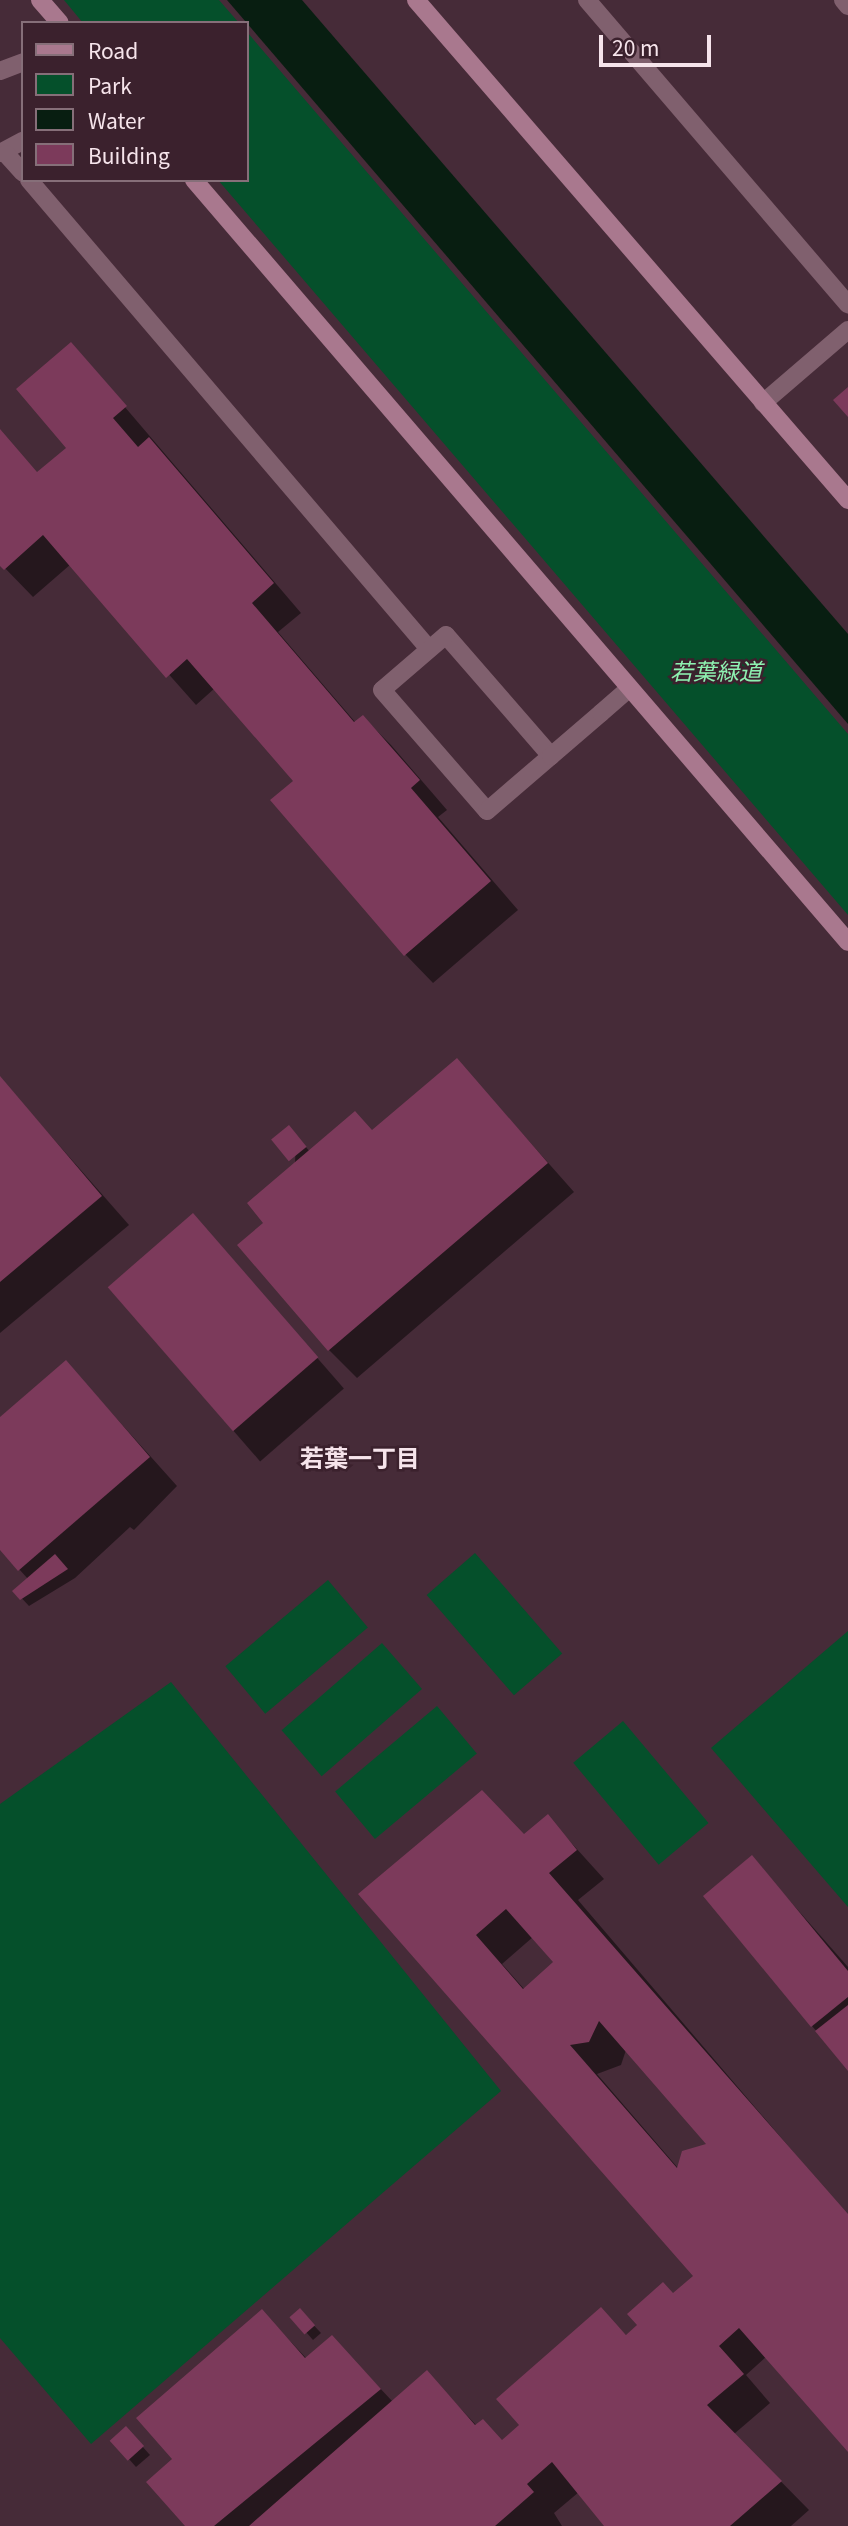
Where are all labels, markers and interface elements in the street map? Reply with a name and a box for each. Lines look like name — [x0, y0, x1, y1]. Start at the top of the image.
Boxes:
legend — [21, 21, 248, 182]
scale bar — [603, 21, 715, 65]
text: 20 m — [612, 32, 659, 62]
text: Road — [88, 35, 138, 65]
text: Park — [88, 70, 132, 100]
text: Water — [88, 105, 145, 135]
text: Building — [88, 140, 170, 170]
park label: 若葉緑道 — [670, 656, 762, 684]
district label: 若葉一丁目 — [300, 1443, 420, 1471]

